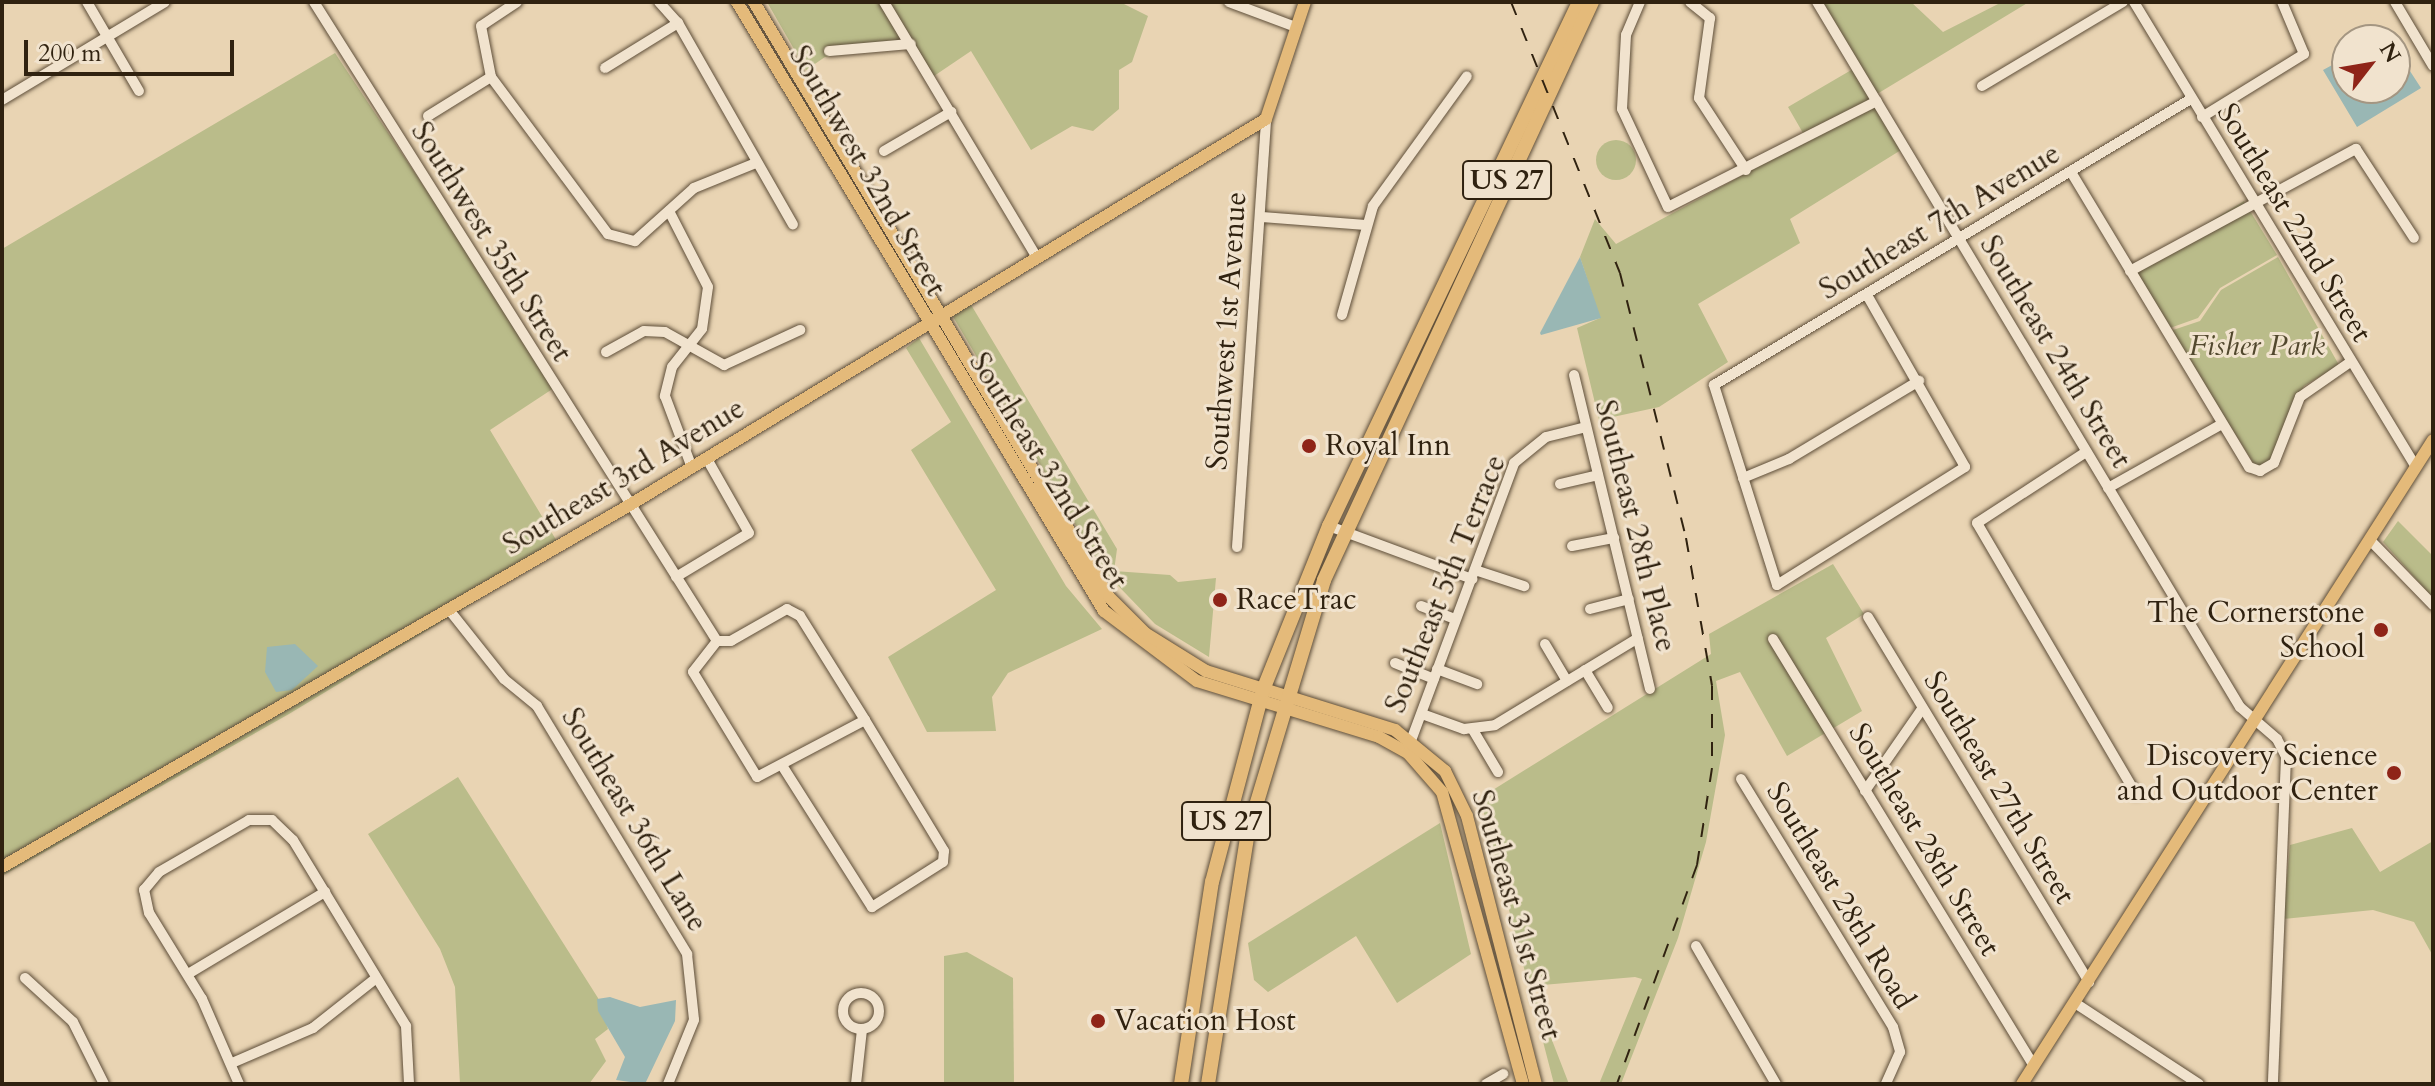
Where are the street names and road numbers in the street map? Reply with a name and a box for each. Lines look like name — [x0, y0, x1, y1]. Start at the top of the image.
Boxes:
street label: Southwest 32nd Street — [781, 40, 953, 302]
street label: Southeast 22nd Street — [2209, 97, 2379, 349]
street label: Southwest 35th Street — [403, 116, 579, 368]
street label: Southeast 7th Avenue — [1813, 136, 2067, 308]
road number: US 27 — [1461, 156, 1553, 204]
street label: Southwest 1st Avenue — [1199, 191, 1255, 471]
street label: Southeast 24th Street — [1971, 229, 2139, 475]
street label: Southeast 32nd Street — [961, 346, 1135, 596]
street label: Southeast 3rd Avenue — [497, 391, 751, 563]
street label: Southeast 28th Place — [1586, 396, 1684, 656]
street label: Southeast 5th Terrace — [1378, 450, 1514, 718]
street label: Southeast 27th Street — [1915, 665, 2083, 911]
street label: Southeast 36th Lane — [553, 702, 715, 938]
street label: Southeast 28th Street — [1840, 717, 2008, 963]
street label: Southeast 28th Road — [1758, 776, 1922, 1016]
street label: Southeast 31st Street — [1463, 786, 1569, 1044]
road number: US 27 — [1180, 797, 1272, 845]

